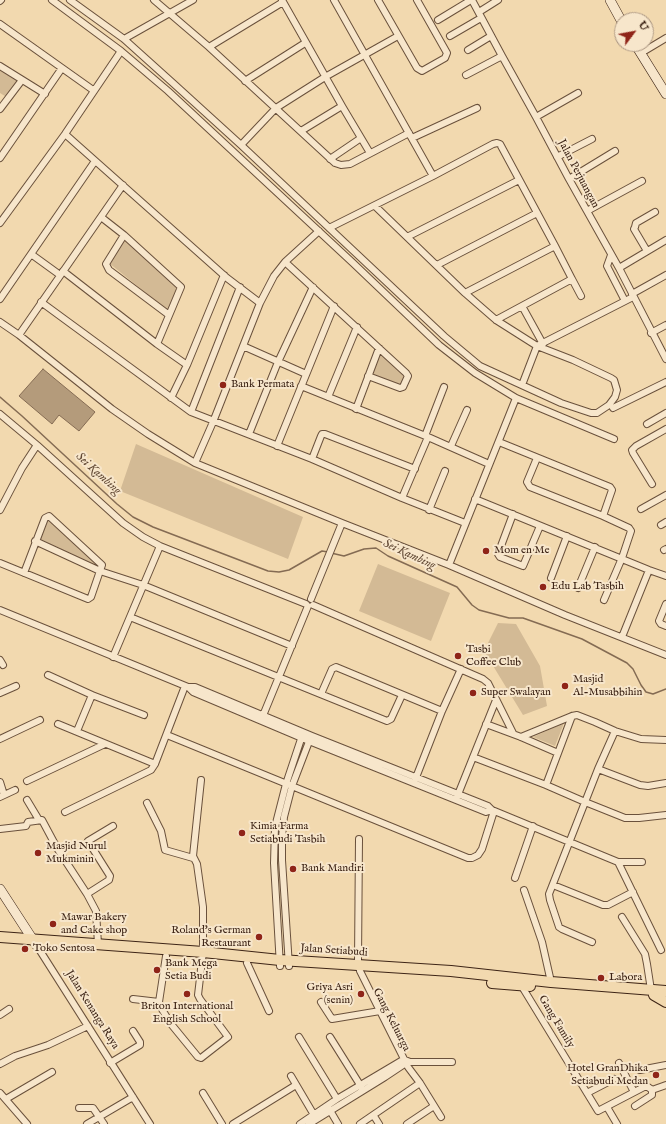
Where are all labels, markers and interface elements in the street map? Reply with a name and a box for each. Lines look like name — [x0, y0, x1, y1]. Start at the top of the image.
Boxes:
north arrow — [614, 12, 654, 52]
text: U — [635, 18, 652, 34]
street label: Jalan Perjuangan — [554, 137, 602, 211]
place label: Bank Permata — [231, 378, 294, 392]
marker: Bank Permata — [218, 380, 228, 390]
water label: Sei Kambing — [72, 450, 124, 498]
water label: Sei Kambing — [381, 537, 437, 573]
place label: Mom en Me — [494, 544, 550, 558]
marker: Mom en Me — [481, 546, 491, 556]
place label: Edu Lab Tasbih — [551, 580, 624, 594]
marker: Edu Lab Tasbih — [538, 582, 548, 592]
place label: Tasbi Coffee Club — [466, 643, 521, 669]
marker: Tasbi Coffee Club — [453, 651, 463, 661]
place label: Masjid Al-Musabbihin — [573, 673, 642, 699]
marker: Masjid Al-Musabbihin — [560, 681, 570, 691]
place label: Super Swalayan — [481, 686, 551, 700]
marker: Super Swalayan — [468, 688, 478, 698]
place label: Kimia Farma Setiabudi Tasbih — [250, 820, 325, 846]
marker: Kimia Farma Setiabudi Tasbih — [237, 828, 247, 838]
place label: Masjid Nurul Mukminin — [46, 840, 106, 866]
marker: Masjid Nurul Mukminin — [33, 848, 43, 858]
place label: Bank Mandiri — [301, 862, 364, 876]
marker: Bank Mandiri — [288, 864, 298, 874]
place label: Mawar Bakery and Cake shop — [61, 911, 127, 937]
marker: Mawar Bakery and Cake shop — [48, 919, 58, 929]
place label: Roland's German Restaurant — [171, 924, 251, 950]
marker: Roland's German Restaurant — [254, 932, 264, 942]
place label: Toko Sentosa — [33, 942, 95, 956]
street label: Jalan Setiabudi — [300, 942, 368, 960]
marker: Toko Sentosa — [20, 944, 30, 954]
place label: Bank Mega Setia Budi — [165, 957, 217, 983]
marker: Bank Mega Setia Budi — [152, 965, 162, 975]
street label: Jalan Kenanga Raya — [62, 968, 122, 1052]
place label: Labora — [609, 971, 642, 985]
marker: Labora — [596, 973, 606, 983]
place label: Griya Asri (senin) — [307, 981, 353, 1007]
street label: Gang Keluarga — [369, 986, 413, 1054]
marker: Briton International English School — [182, 989, 192, 999]
marker: Griya Asri (senin) — [356, 989, 366, 999]
street label: Gang Family — [535, 993, 577, 1051]
place label: Briton International English School — [141, 1000, 233, 1026]
place label: Hotel GranDhika Setiabudi Medan — [567, 1062, 648, 1088]
marker: Hotel GranDhika Setiabudi Medan — [651, 1070, 661, 1080]

